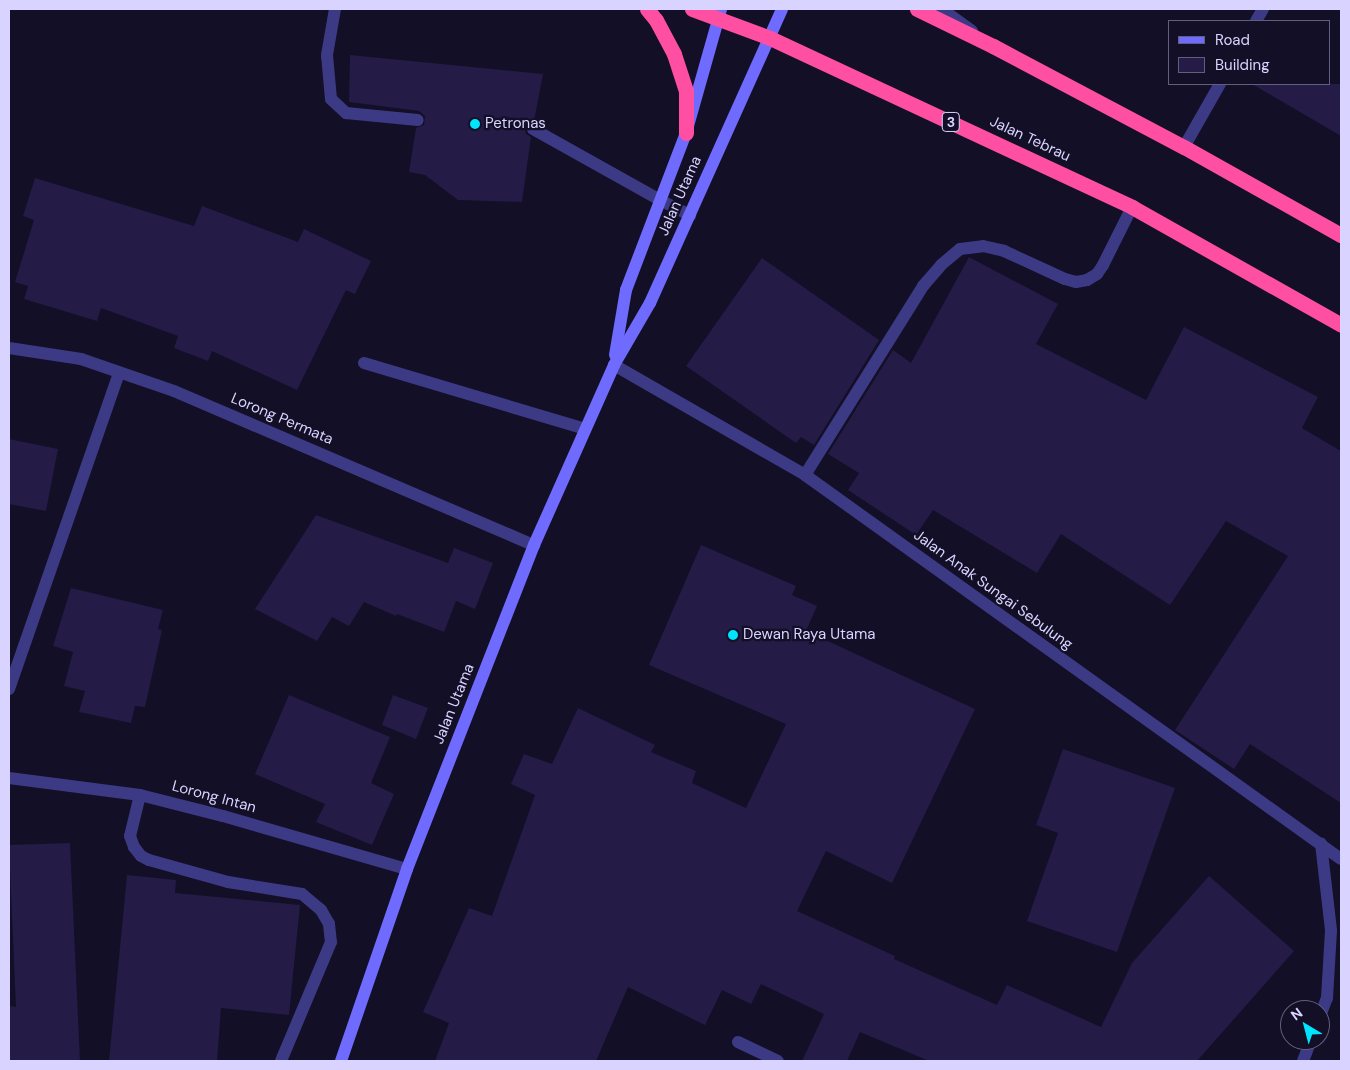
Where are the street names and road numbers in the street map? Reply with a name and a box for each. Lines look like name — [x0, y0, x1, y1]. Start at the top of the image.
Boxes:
road number: 3 — [941, 110, 961, 134]
street label: Jalan Tebrau — [987, 112, 1073, 166]
street label: Jalan Utama — [654, 153, 706, 239]
street label: Lorong Permata — [228, 389, 336, 449]
street label: Jalan Anak Sungai Sebulung — [910, 526, 1076, 654]
street label: Jalan Utama — [430, 661, 478, 747]
street label: Lorong Intan — [170, 777, 258, 817]

